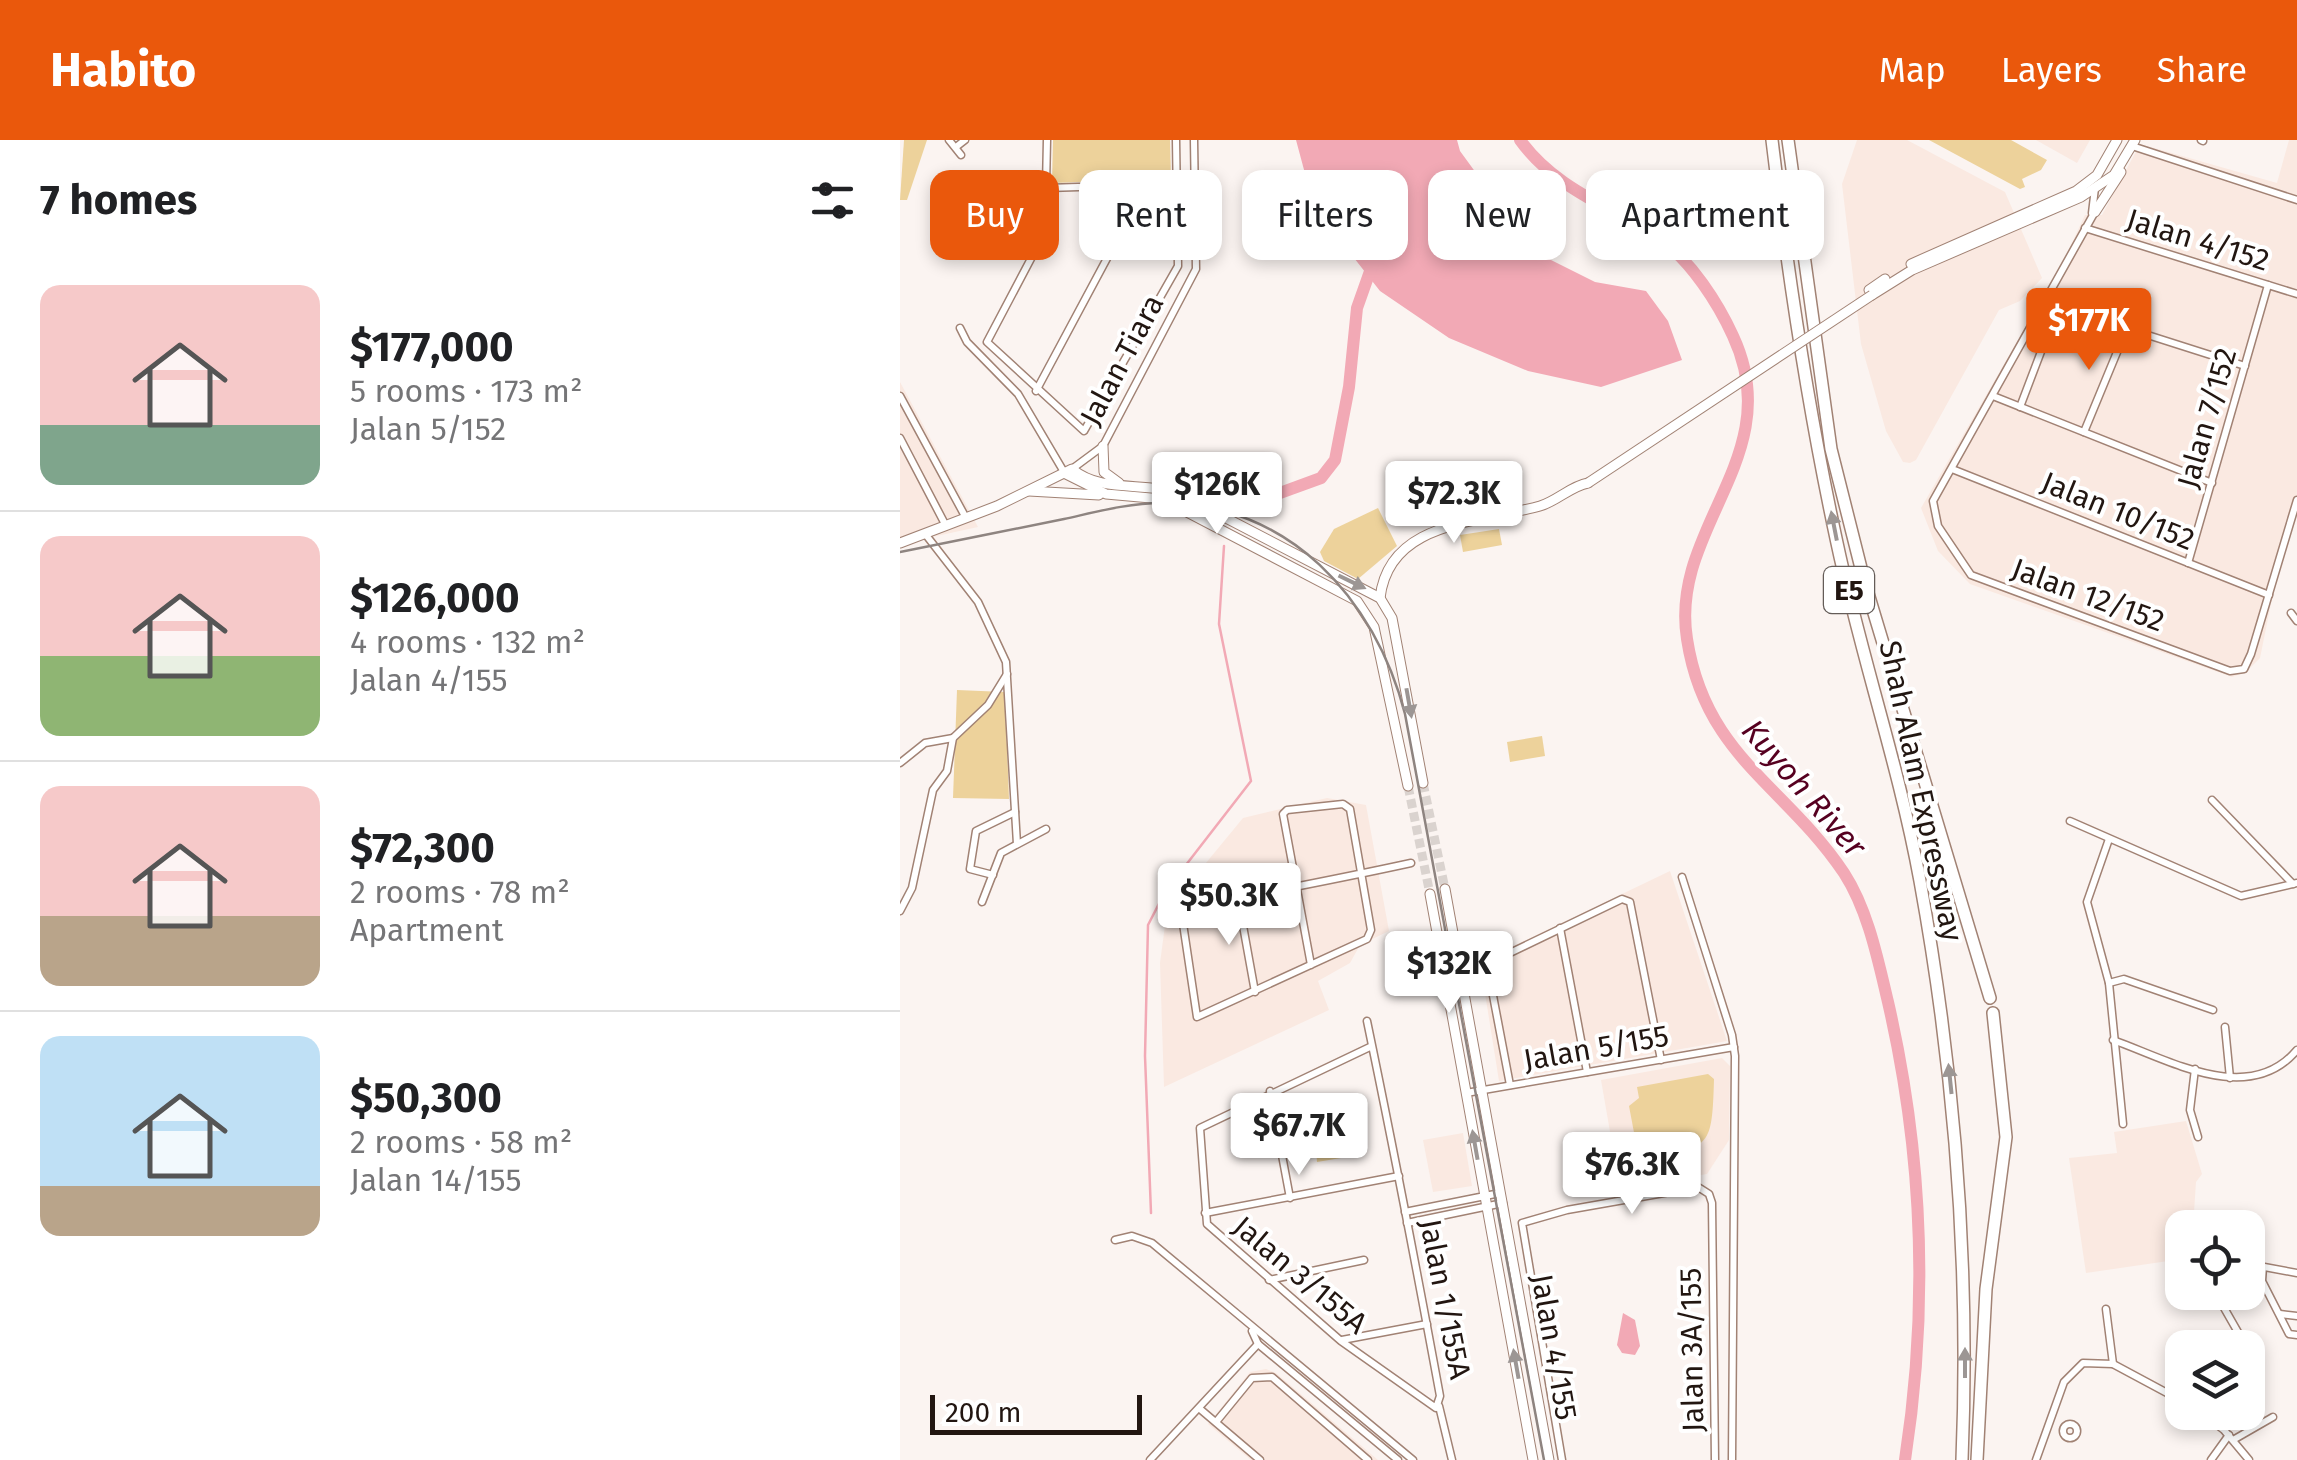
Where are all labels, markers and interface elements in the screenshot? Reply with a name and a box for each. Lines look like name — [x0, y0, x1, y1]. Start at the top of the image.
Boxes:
text: Habito — [50, 41, 196, 99]
text: Map — [1879, 49, 1946, 91]
text: Layers — [2001, 49, 2102, 91]
text: Share — [2157, 49, 2247, 91]
chip: Buy — [930, 170, 1059, 260]
chip: Rent — [1079, 170, 1222, 260]
chip: Filters — [1242, 170, 1408, 260]
chip: New — [1428, 170, 1566, 260]
chip: Apartment — [1586, 170, 1824, 260]
icon: filters — [805, 173, 860, 228]
text: 7 homes — [40, 175, 197, 225]
street label: Jalan 4/152 — [2122, 201, 2274, 279]
pin: $177K — [2019, 288, 2159, 373]
street label: Jalan Tiara — [1073, 289, 1171, 431]
text: $177K — [2048, 301, 2130, 339]
text: $177,000 — [350, 322, 514, 372]
icon: home — [120, 325, 240, 445]
street label: Jalan 7/152 — [2170, 344, 2244, 492]
text: 5 rooms · 173 m² — [350, 372, 583, 410]
text: Jalan 5/152 — [350, 410, 506, 448]
pin: $126K — [1147, 452, 1287, 537]
pin: $72.3K — [1373, 461, 1535, 546]
street label: Jalan 10/152 — [2036, 464, 2200, 558]
text: $126K — [1174, 465, 1260, 503]
text: $72.3K — [1407, 474, 1501, 512]
one-way arrow — [1825, 511, 1841, 542]
street label: Jalan 12/152 — [2007, 551, 2169, 639]
road number: E5 — [1824, 567, 1874, 613]
text: $126,000 — [350, 573, 520, 623]
one-way arrow — [1338, 573, 1367, 590]
icon: home — [120, 576, 240, 696]
text: 4 rooms · 132 m² — [350, 623, 585, 661]
street label: Shah Alam Expressway — [1872, 637, 1970, 945]
text: Jalan 4/155 — [350, 661, 508, 699]
one-way arrow — [1402, 688, 1417, 719]
water label: Kuyoh River — [1734, 711, 1875, 866]
text: $72,300 — [350, 823, 495, 873]
icon: home — [120, 826, 240, 946]
pin: $50.3K — [1148, 863, 1310, 948]
text: 2 rooms · 78 m² — [350, 873, 570, 911]
text: $50.3K — [1180, 876, 1278, 914]
text: Apartment — [350, 911, 504, 949]
pin: $132K — [1379, 931, 1519, 1016]
text: $132K — [1407, 944, 1491, 982]
street label: Jalan 5/155 — [1521, 1018, 1671, 1078]
one-way arrow — [1942, 1062, 1958, 1094]
text: $50,300 — [350, 1073, 502, 1123]
icon: home — [120, 1076, 240, 1196]
pin: $67.7K — [1218, 1093, 1380, 1178]
text: $67.7K — [1253, 1106, 1345, 1144]
text: 2 rooms · 58 m² — [350, 1123, 572, 1161]
one-way arrow — [1467, 1129, 1483, 1160]
pin: $76.3K — [1551, 1132, 1713, 1217]
text: $76.3K — [1585, 1145, 1679, 1183]
text: Jalan 14/155 — [350, 1161, 521, 1199]
street label: Jalan 3/155A — [1226, 1209, 1375, 1342]
map controls — [2165, 1210, 2265, 1430]
button: locate — [2165, 1210, 2265, 1310]
street label: Jalan 1/155A — [1412, 1216, 1478, 1383]
street label: Jalan 3A/155 — [1673, 1267, 1711, 1433]
street label: Jalan 4/155 — [1523, 1271, 1585, 1423]
button: layers — [2165, 1330, 2265, 1430]
one-way arrow — [1957, 1346, 1973, 1378]
one-way arrow — [1508, 1348, 1523, 1379]
scale bar — [930, 1390, 1142, 1434]
text: 200 m — [945, 1396, 1022, 1429]

